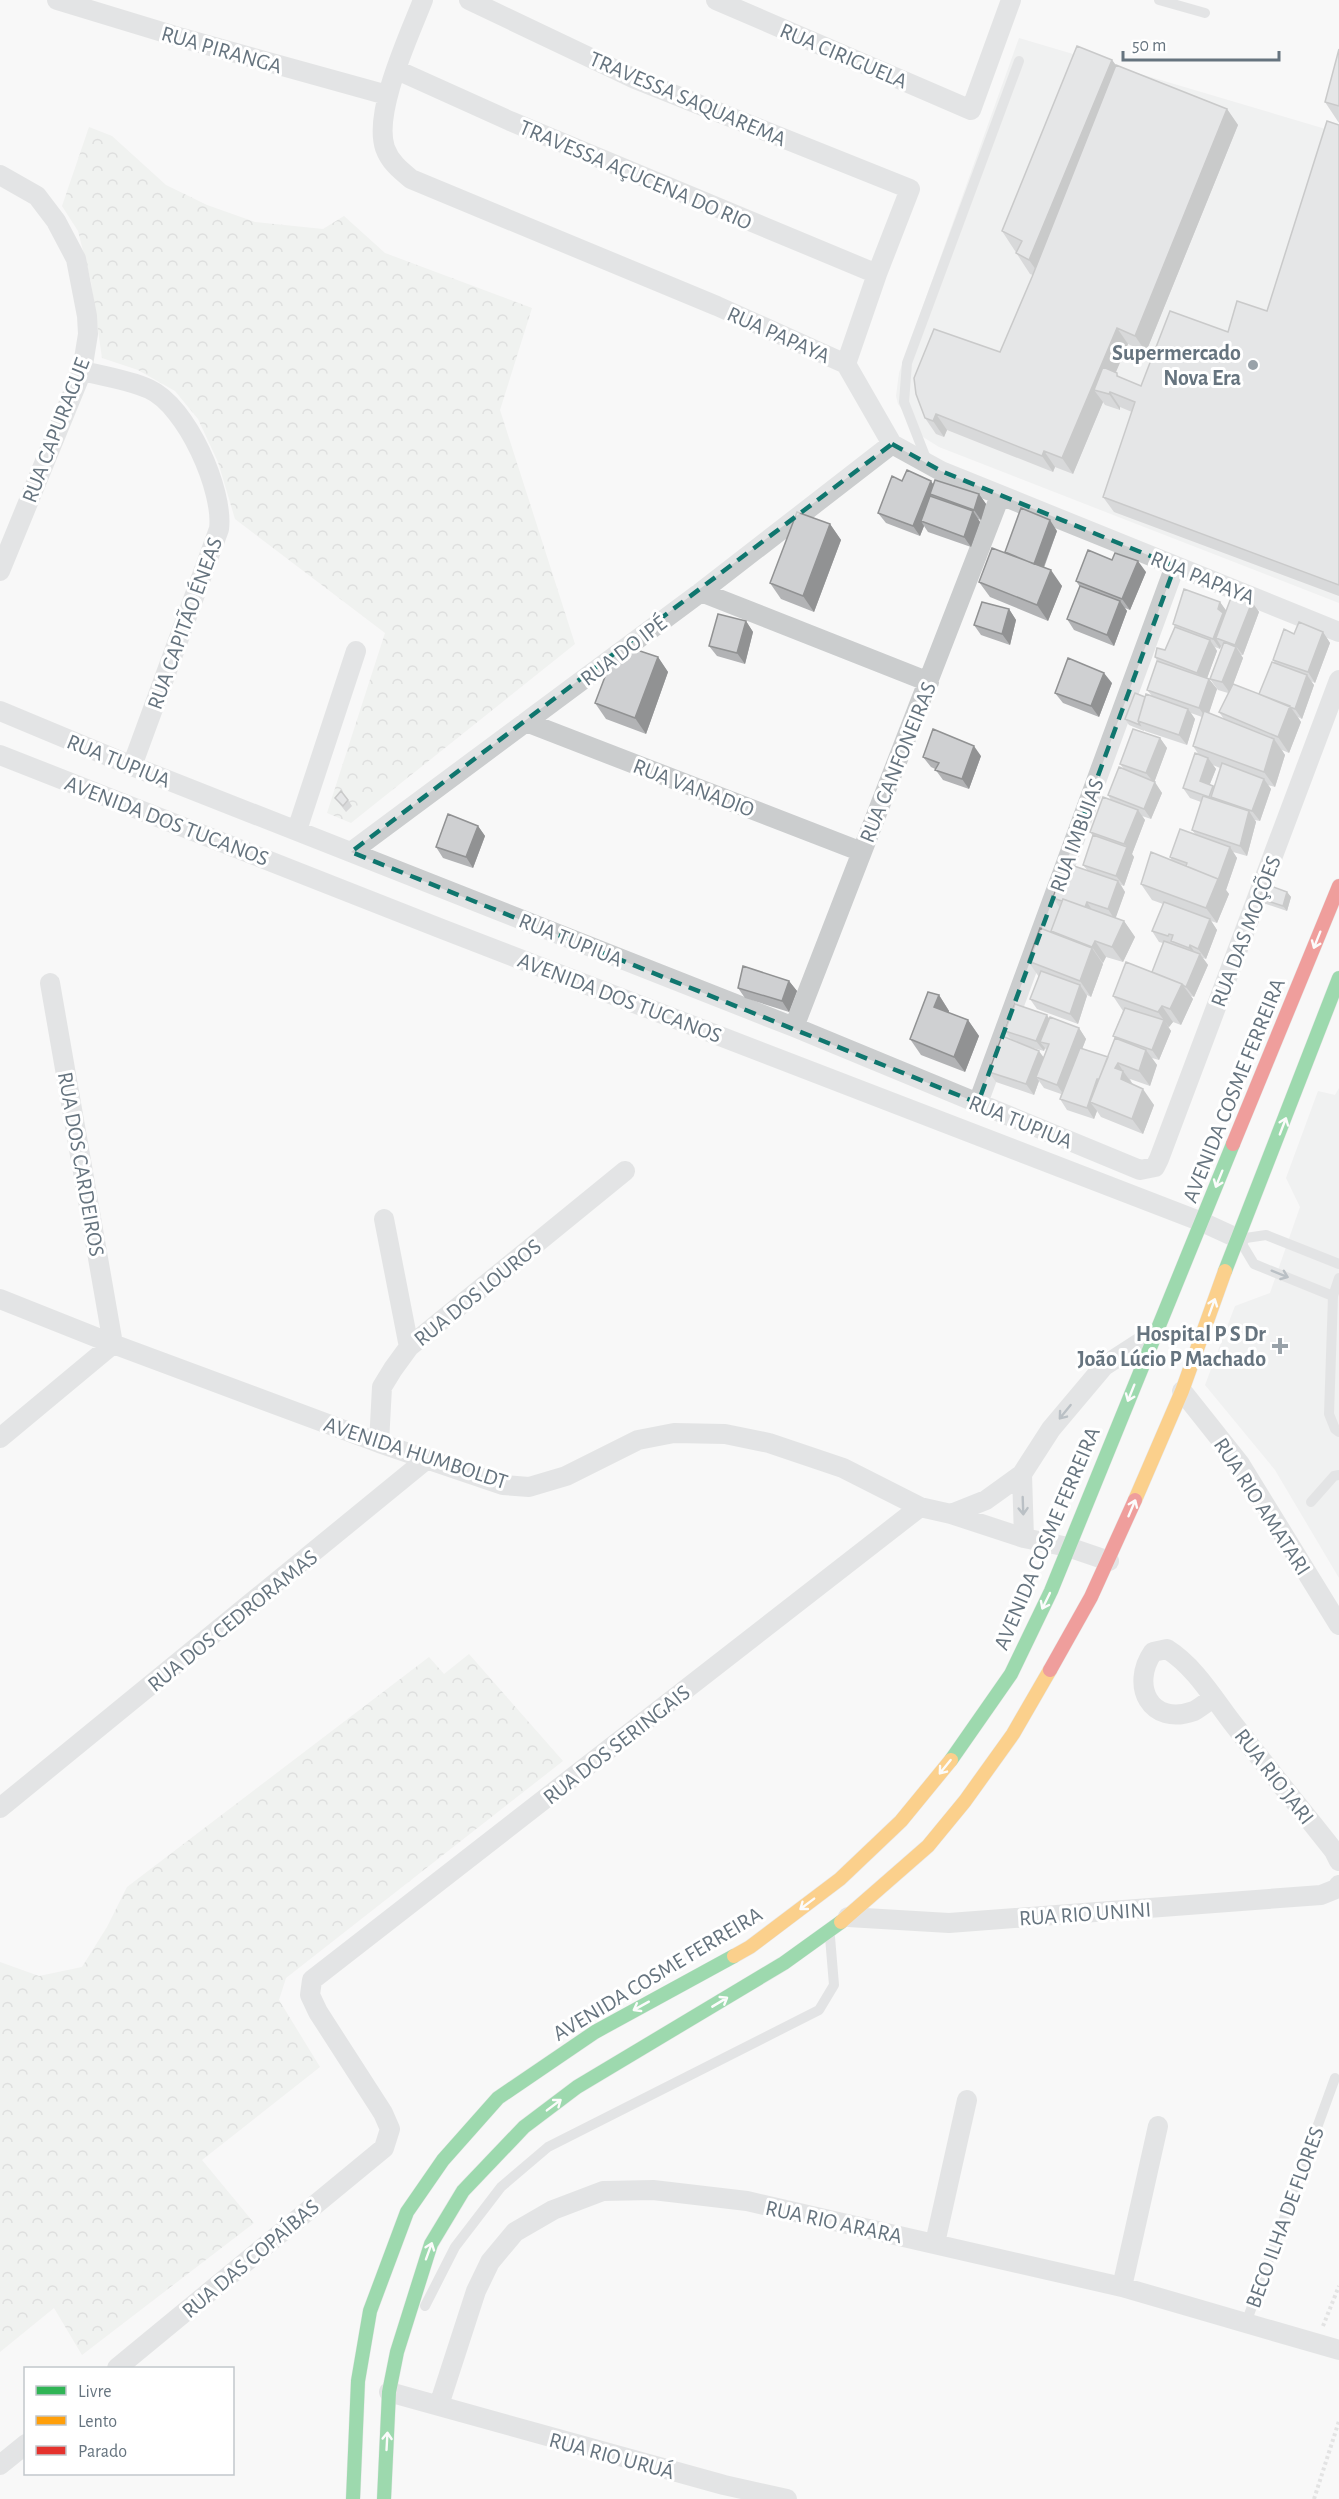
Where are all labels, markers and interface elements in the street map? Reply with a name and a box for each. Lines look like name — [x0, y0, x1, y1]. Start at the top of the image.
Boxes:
street label: RUA CIRIGUELA — [777, 19, 911, 93]
street label: RUA PIRANGA — [159, 22, 285, 78]
scale bar — [1123, 24, 1279, 62]
text: 50 m — [1132, 37, 1166, 55]
street label: TRAVESSA SAQUAREMA — [586, 48, 789, 150]
street label: TRAVESSA AÇUCENA DO RIO — [516, 116, 755, 234]
street label: RUA PAPAYA — [724, 303, 833, 367]
place label: Supermercado Nova Era — [1112, 342, 1241, 389]
street label: RUA CAPURAGUE — [18, 355, 94, 506]
marker: Supermercado Nova Era — [1246, 358, 1260, 372]
street label: RUA CAPITÃO ÉNEAS — [143, 534, 226, 712]
street label: RUA PAPAYA — [1148, 547, 1258, 609]
street label: RUA DO IPÉ — [576, 611, 671, 690]
street label: RUA CANFONEIRAS — [856, 679, 940, 846]
street label: RUA TUPIUA — [64, 730, 174, 792]
street label: RUA VANADIO — [630, 755, 757, 821]
street label: AVENIDA DOS TUCANOS — [62, 772, 272, 870]
street label: RUA IMBUIAS — [1046, 775, 1108, 895]
street label: RUA DAS MOÇÕES — [1206, 852, 1285, 1010]
street label: RUA TUPIUA — [516, 909, 626, 971]
one-way arrow — [1311, 931, 1322, 949]
street label: AVENIDA DOS TUCANOS — [515, 949, 725, 1047]
street label: AVENIDA COSME FERREIRA — [1179, 975, 1289, 1206]
street label: RUA DOS CARDEIROS — [54, 1070, 108, 1258]
street label: RUA TUPIUA — [966, 1091, 1076, 1153]
one-way arrow — [1278, 1117, 1289, 1135]
one-way arrow — [1213, 1170, 1224, 1188]
street label: RUA DOS LOUROS — [410, 1235, 545, 1350]
one-way arrow — [1270, 1269, 1289, 1280]
one-way arrow — [1207, 1298, 1218, 1317]
place label: Hospital P S Dr João Lúcio P Machado — [1078, 1323, 1266, 1370]
marker: Hospital P S Dr João Lúcio P Machado — [1271, 1337, 1289, 1355]
one-way arrow — [1125, 1383, 1136, 1401]
one-way arrow — [1058, 1404, 1071, 1420]
street label: AVENIDA HUMBOLDT — [321, 1413, 510, 1493]
street label: AVENIDA COSME FERREIRA — [990, 1423, 1104, 1653]
street label: RUA RIO AMATARI — [1210, 1434, 1315, 1579]
one-way arrow — [1018, 1495, 1029, 1515]
one-way arrow — [1127, 1499, 1138, 1517]
street label: RUA DOS CEDRORAMAS — [144, 1546, 322, 1696]
one-way arrow — [1040, 1592, 1051, 1610]
street label: RUA DOS SERINGAIS — [539, 1681, 694, 1809]
street label: RUA RIO JARI — [1230, 1725, 1318, 1829]
one-way arrow — [938, 1759, 951, 1775]
one-way arrow — [799, 1898, 815, 1910]
street label: RUA RIO UNINI — [1018, 1898, 1152, 1930]
street label: AVENIDA COSME FERREIRA — [549, 1903, 766, 2045]
one-way arrow — [711, 1996, 728, 2008]
one-way arrow — [633, 2001, 650, 2013]
one-way arrow — [545, 2098, 561, 2111]
street label: BECO ILHA DE FLORES — [1242, 2124, 1328, 2311]
street label: RUA DAS COPAÍBAS — [177, 2194, 323, 2322]
street label: RUA RIO ARARA — [763, 2197, 905, 2247]
one-way arrow — [424, 2242, 435, 2261]
legend — [24, 2367, 234, 2475]
text: Livre — [78, 2383, 112, 2401]
text: Lento — [78, 2413, 117, 2431]
street label: RUA RIO URUÁ — [547, 2428, 677, 2483]
one-way arrow — [381, 2431, 392, 2451]
text: Parado — [78, 2443, 127, 2461]

